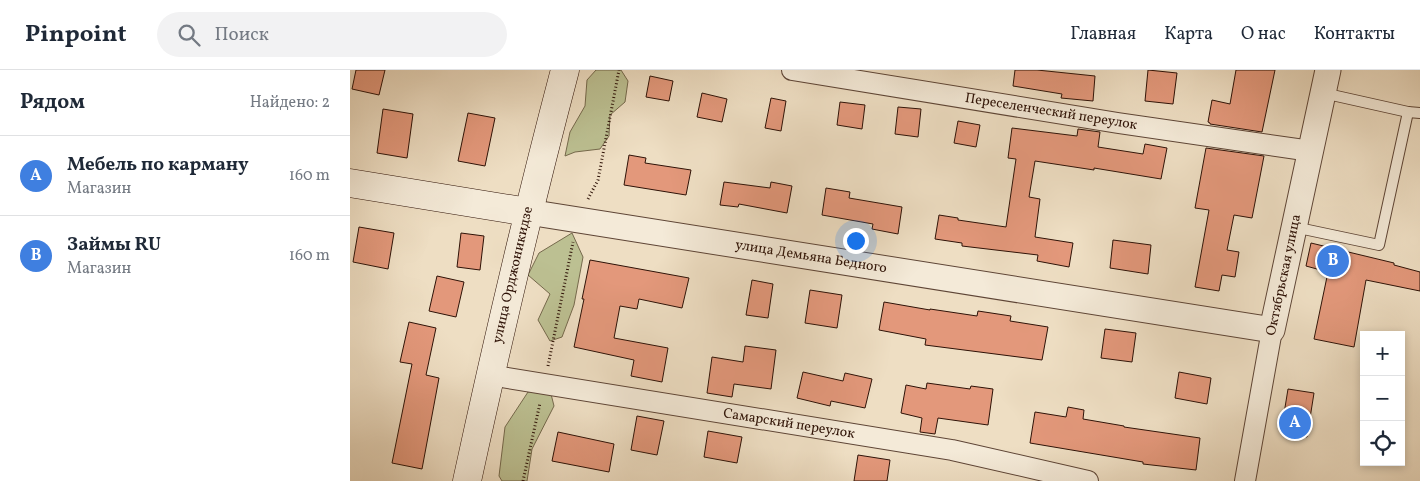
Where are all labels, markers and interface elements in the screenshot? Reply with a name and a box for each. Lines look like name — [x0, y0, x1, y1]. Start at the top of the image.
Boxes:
search box — [157, 12, 507, 57]
text: Pinpoint — [25, 18, 127, 52]
icon: search — [175, 21, 203, 49]
text: Поиск — [215, 22, 269, 48]
text: Главная — [1070, 22, 1136, 47]
text: Карта — [1164, 22, 1213, 47]
text: О нас — [1241, 22, 1286, 47]
text: Контакты — [1314, 22, 1395, 47]
text: Рядом — [20, 88, 85, 117]
street label: Переселенческий переулок — [964, 89, 1139, 135]
text: Найдено: 2 — [250, 92, 330, 114]
text: Мебель по карману — [67, 152, 249, 178]
text: A — [30, 165, 42, 187]
text: 160 m — [289, 165, 330, 187]
text: Магазин — [67, 178, 131, 200]
street label: улица Орджоникидзе — [488, 204, 538, 345]
street label: Октябрьская улица — [1262, 213, 1306, 337]
your location — [843, 228, 869, 254]
text: Займы RU — [67, 232, 161, 258]
street label: улица Демьяна Бедного — [734, 236, 888, 278]
pin: B — [1317, 242, 1349, 280]
text: B — [31, 245, 41, 267]
text: 160 m — [289, 245, 330, 267]
text: Магазин — [67, 258, 131, 280]
map controls — [1360, 331, 1405, 466]
button: + — [1360, 331, 1405, 376]
button: − — [1360, 376, 1405, 421]
street label: Самарский переулок — [722, 404, 857, 444]
pin: A — [1279, 404, 1311, 442]
button: locate — [1360, 421, 1405, 466]

